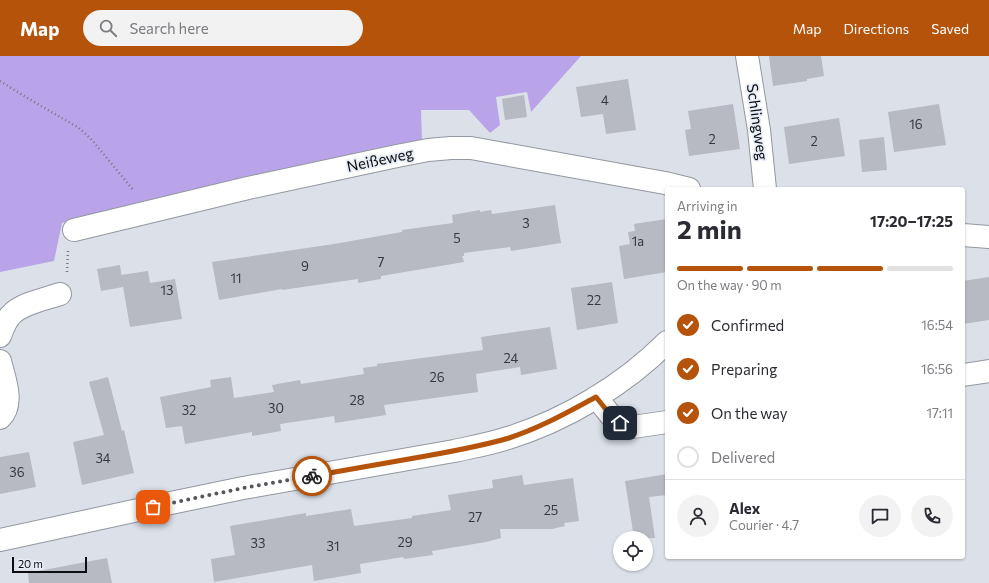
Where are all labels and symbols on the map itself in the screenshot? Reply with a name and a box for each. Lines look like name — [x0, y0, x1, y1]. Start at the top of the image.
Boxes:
street label: Schlingweg — [744, 82, 772, 161]
house number: 4 — [601, 92, 609, 108]
house number: 16 — [909, 116, 923, 132]
house number: 2 — [708, 131, 716, 147]
house number: 2 — [810, 133, 818, 149]
street label: Neißeweg — [345, 143, 415, 175]
house number: 3 — [522, 215, 530, 231]
house number: 5 — [453, 230, 461, 246]
house number: 1a — [632, 233, 644, 249]
house number: 7 — [378, 254, 385, 270]
house number: 9 — [301, 258, 309, 274]
house number: 11 — [230, 270, 242, 286]
house number: 13 — [161, 282, 173, 298]
house number: 22 — [587, 292, 601, 308]
house number: 24 — [504, 350, 519, 366]
house number: 26 — [429, 369, 445, 385]
house number: 28 — [349, 392, 365, 408]
house number: 30 — [268, 400, 284, 416]
house number: 32 — [182, 402, 196, 418]
pin — [603, 406, 637, 440]
house number: 34 — [95, 450, 111, 466]
courier — [292, 456, 332, 496]
house number: 36 — [9, 464, 25, 480]
pin — [136, 490, 170, 524]
house number: 25 — [544, 502, 558, 518]
house number: 27 — [468, 509, 482, 525]
house number: 29 — [397, 534, 413, 550]
house number: 33 — [251, 535, 265, 551]
house number: 31 — [327, 538, 339, 554]
scale bar — [12, 555, 87, 574]

